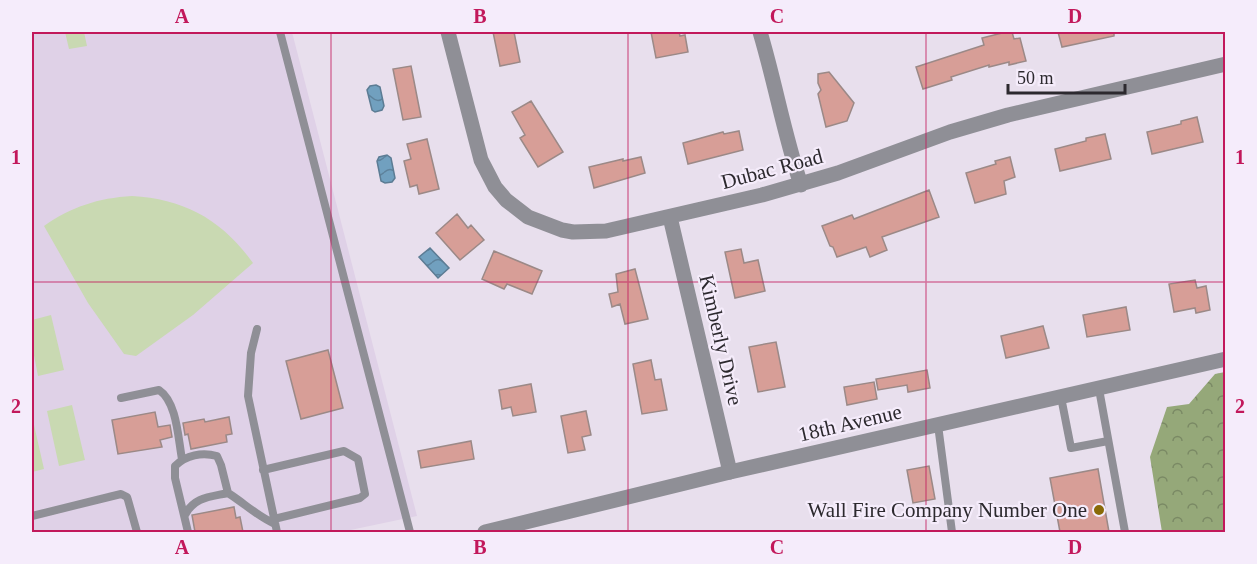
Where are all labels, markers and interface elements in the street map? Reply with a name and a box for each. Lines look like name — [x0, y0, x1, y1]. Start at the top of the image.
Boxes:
text: A — [175, 5, 190, 27]
text: B — [473, 5, 487, 27]
text: C — [770, 5, 784, 27]
text: D — [1068, 5, 1082, 27]
scale bar — [1008, 57, 1125, 95]
text: 50 m — [1017, 68, 1054, 88]
street label: Dubac Road — [718, 144, 826, 194]
text: 1 — [11, 146, 21, 168]
text: 1 — [1235, 146, 1245, 168]
street label: Kimberly Drive — [694, 272, 748, 408]
text: 2 — [11, 395, 21, 417]
text: 2 — [1235, 395, 1245, 417]
street label: 18th Avenue — [796, 399, 904, 447]
place label: Wall Fire Company Number One — [808, 498, 1087, 522]
marker: Wall Fire Company Number One — [1092, 503, 1106, 517]
text: A — [175, 536, 190, 558]
text: B — [473, 536, 487, 558]
text: C — [770, 536, 784, 558]
text: D — [1068, 536, 1082, 558]

